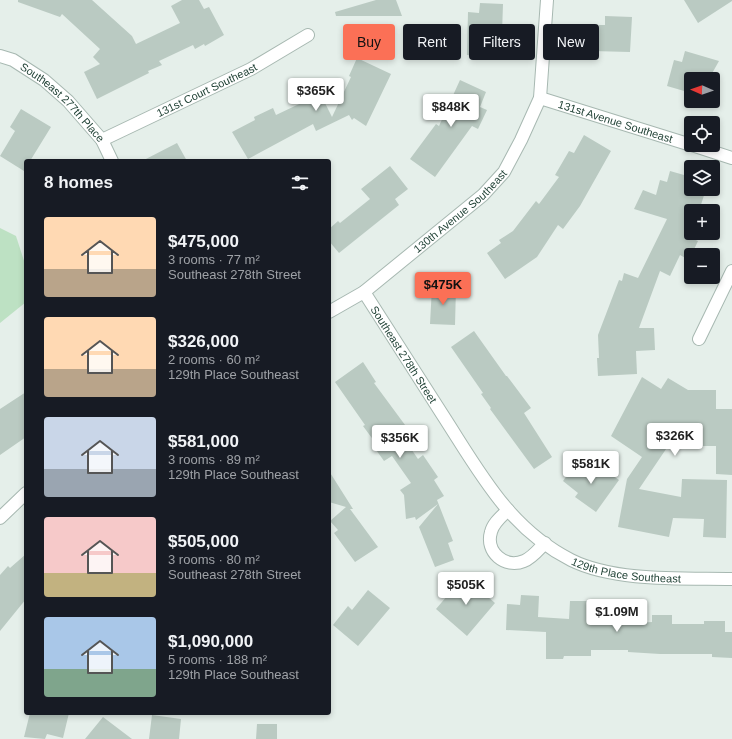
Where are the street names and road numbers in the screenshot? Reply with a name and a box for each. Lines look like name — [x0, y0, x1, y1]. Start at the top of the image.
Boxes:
street label: Southeast 277th Place — [18, 60, 107, 144]
street label: 131st Court Southeast — [155, 61, 259, 119]
street label: 131st Avenue Southeast — [557, 98, 674, 145]
street label: 130th Avenue Southeast — [411, 167, 509, 255]
street label: Southeast 278th Street — [368, 304, 439, 405]
street label: 129th Place Southeast — [570, 555, 681, 585]

